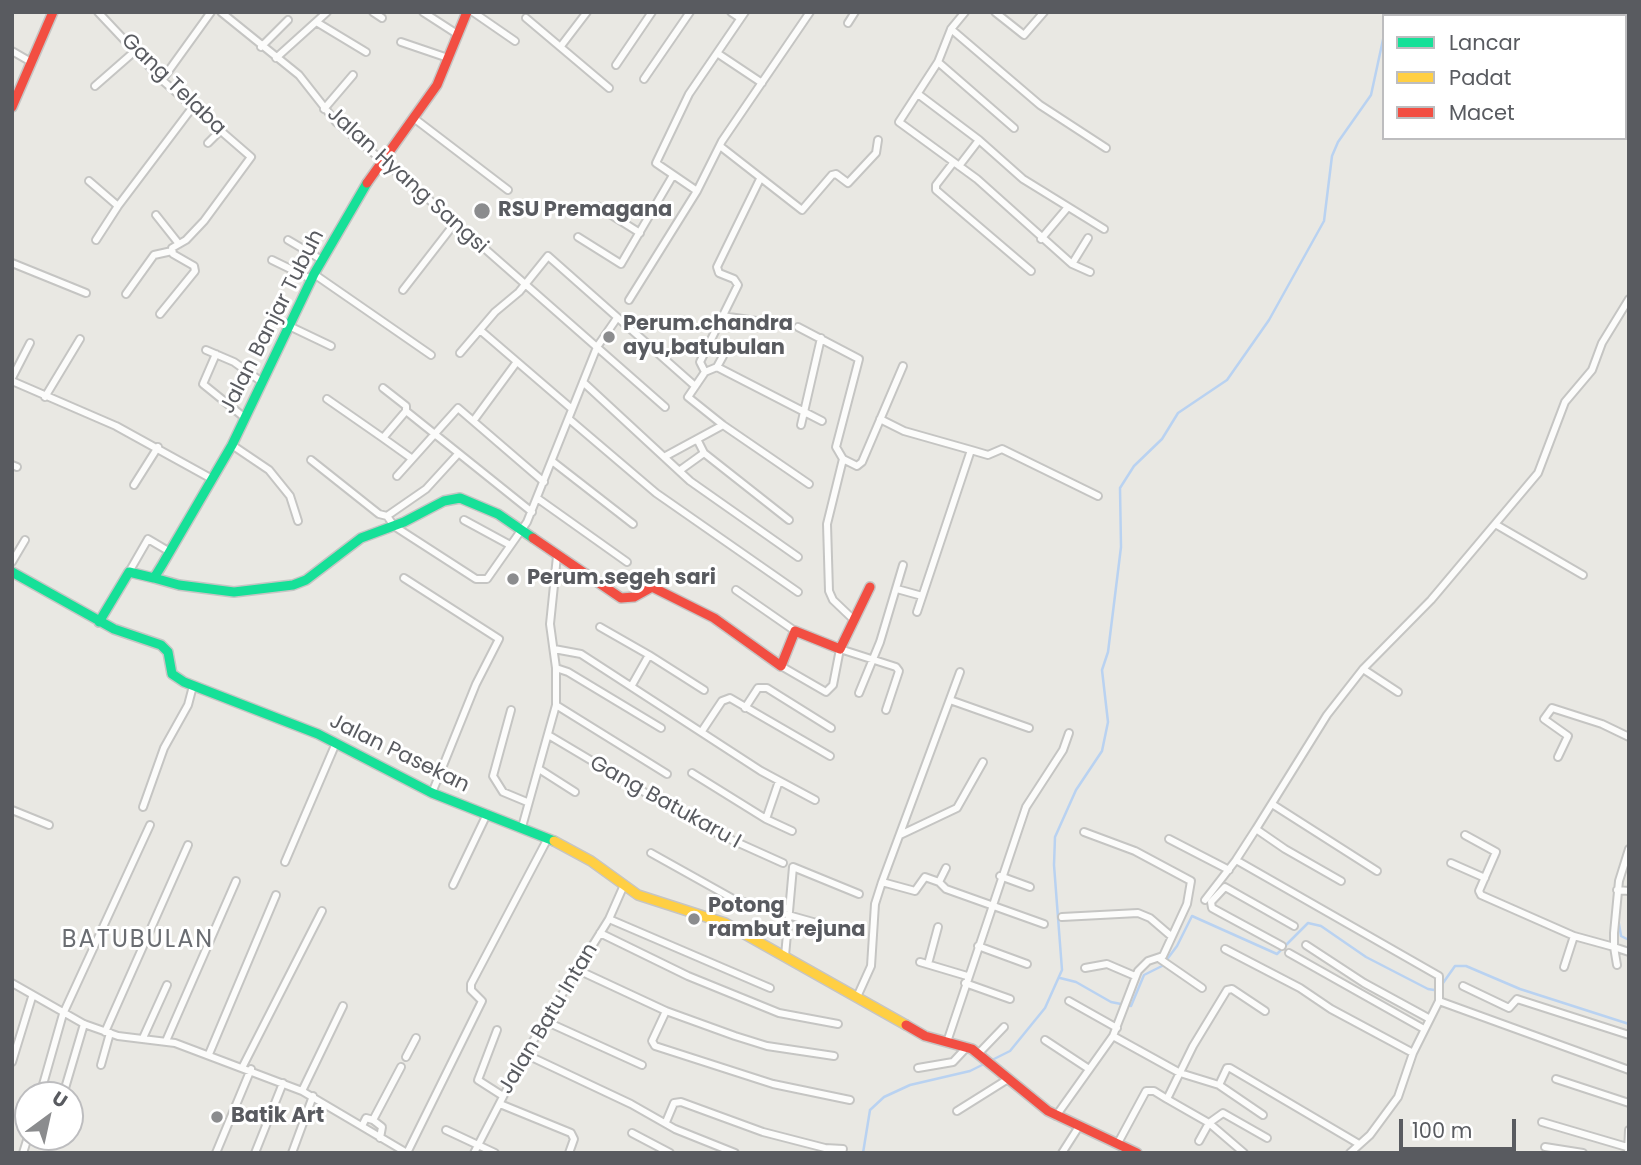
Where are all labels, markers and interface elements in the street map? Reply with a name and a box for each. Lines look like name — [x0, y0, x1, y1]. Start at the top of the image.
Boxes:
legend — [1382, 14, 1627, 140]
text: Lancar — [1449, 28, 1520, 57]
street label: Gang Telaba — [115, 29, 231, 141]
text: Padat — [1449, 63, 1511, 92]
text: Macet — [1449, 98, 1515, 127]
street label: Jalan Hyang Sangsi — [321, 102, 493, 260]
place label: RSU Premagana — [498, 198, 672, 224]
marker: RSU Premagana — [472, 201, 492, 221]
street label: Jalan Banjar Tubuh — [216, 226, 330, 418]
place label: Perum.chandra ayu,batubulan — [623, 312, 793, 362]
marker: Perum.chandra ayu,batubulan — [601, 329, 617, 345]
place label: Perum.segeh sari — [527, 566, 716, 592]
marker: Perum.segeh sari — [505, 571, 521, 587]
street label: Jalan Pasekan — [325, 709, 473, 799]
street label: Gang Batukaru I — [585, 751, 745, 855]
place label: Potong rambut rejuna — [708, 894, 866, 944]
marker: Potong rambut rejuna — [686, 911, 702, 927]
district label: BATUBULAN — [63, 927, 213, 955]
street label: Jalan Batu Intan — [494, 939, 604, 1099]
north arrow — [14, 1081, 84, 1151]
text: U — [47, 1085, 73, 1115]
place label: Batik Art — [231, 1104, 324, 1130]
scale bar — [1403, 1106, 1520, 1150]
marker: Batik Art — [209, 1109, 225, 1125]
text: 100 m — [1412, 1116, 1472, 1145]

